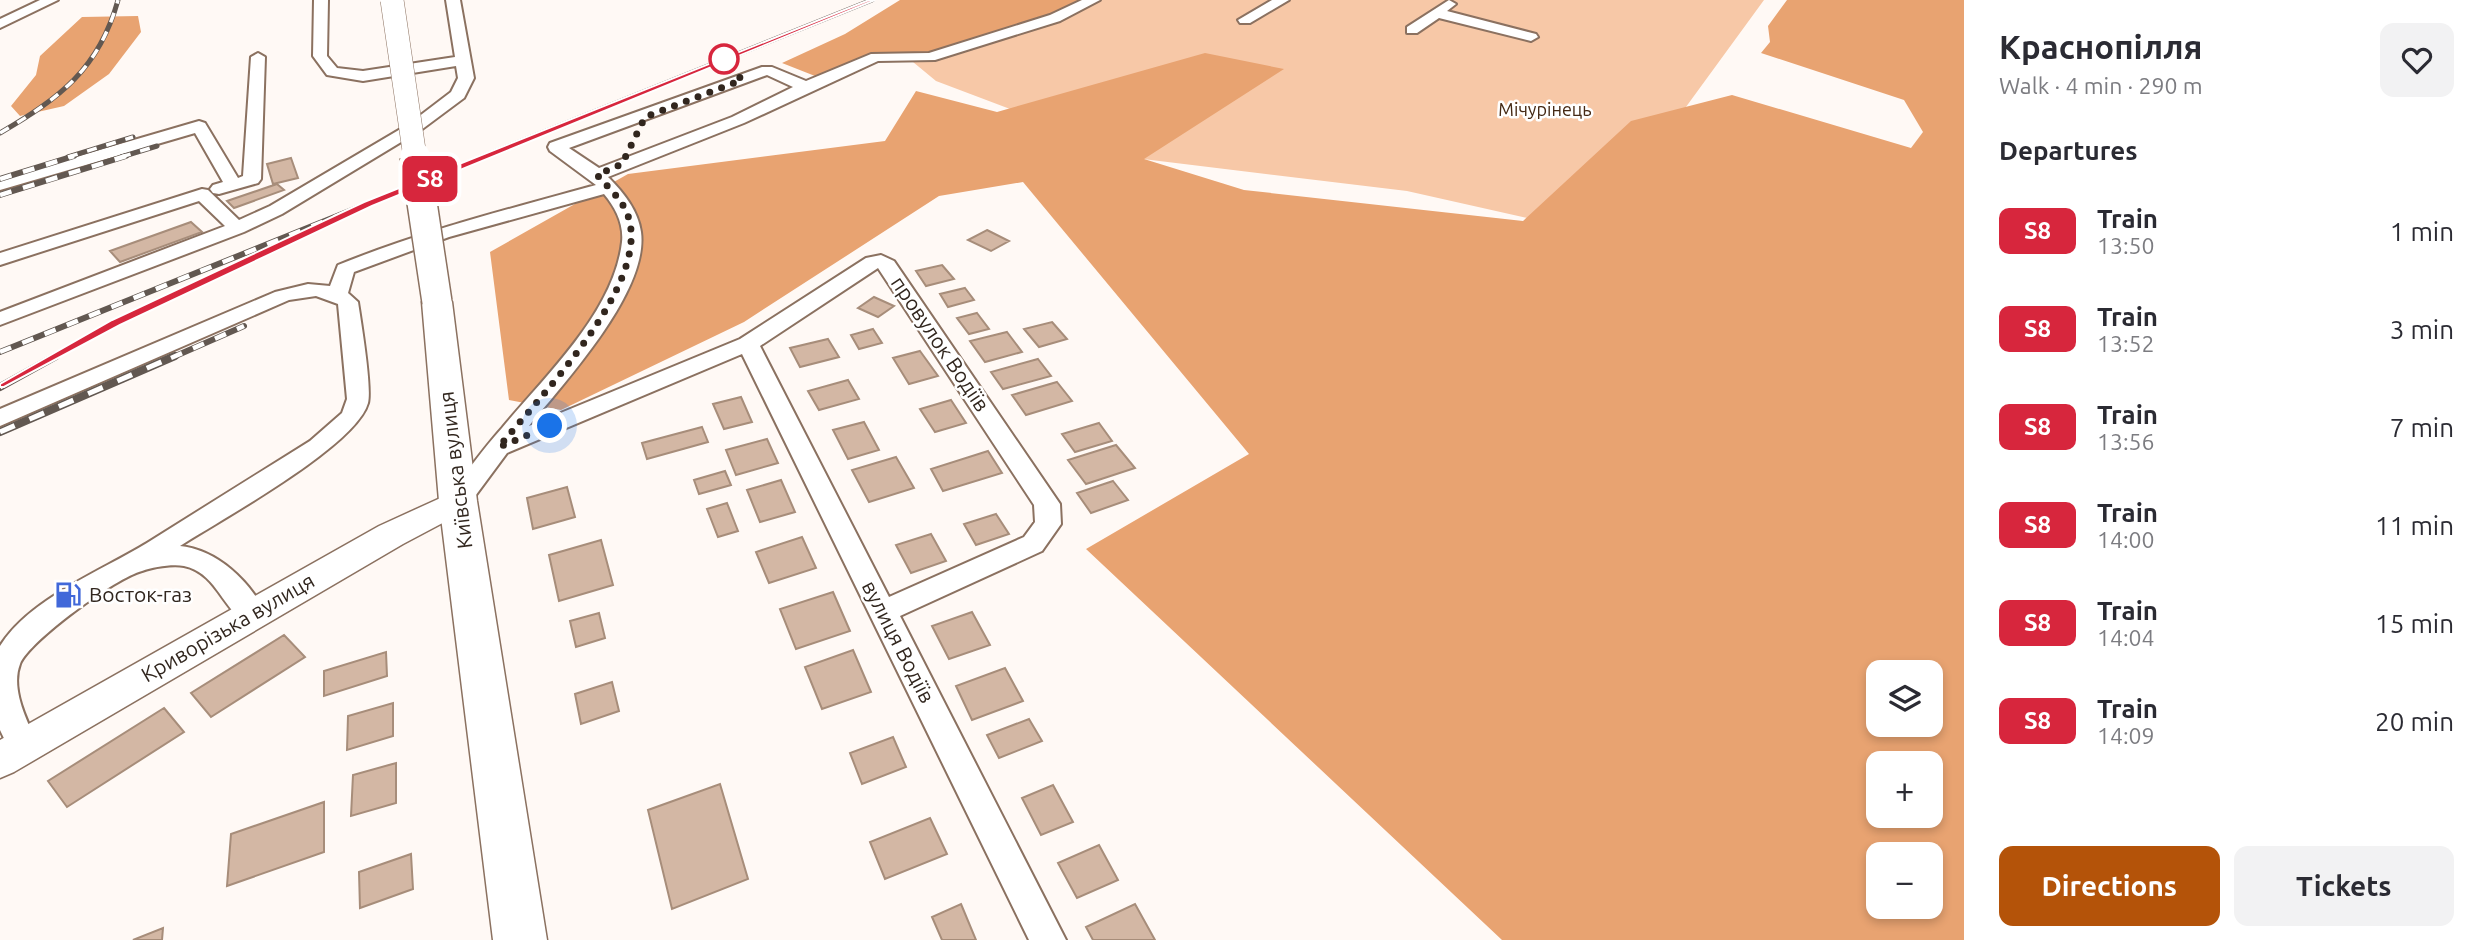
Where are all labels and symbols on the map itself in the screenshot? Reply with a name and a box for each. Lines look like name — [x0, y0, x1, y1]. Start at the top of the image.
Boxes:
unlabelled marker — [709, 44, 739, 74]
park label: Мічурінець — [1498, 99, 1592, 119]
line badge: S8 — [398, 156, 462, 202]
street label: провулок Водіїв — [887, 271, 995, 416]
street label: Київська вулиця — [433, 390, 477, 550]
your location — [532, 408, 567, 443]
street label: Криворізька вулиця — [137, 568, 318, 686]
street label: вулиця Водіїв — [858, 576, 940, 707]
fuel station icon: Восток-газ — [53, 580, 83, 610]
place label: Восток-газ — [89, 582, 192, 606]

